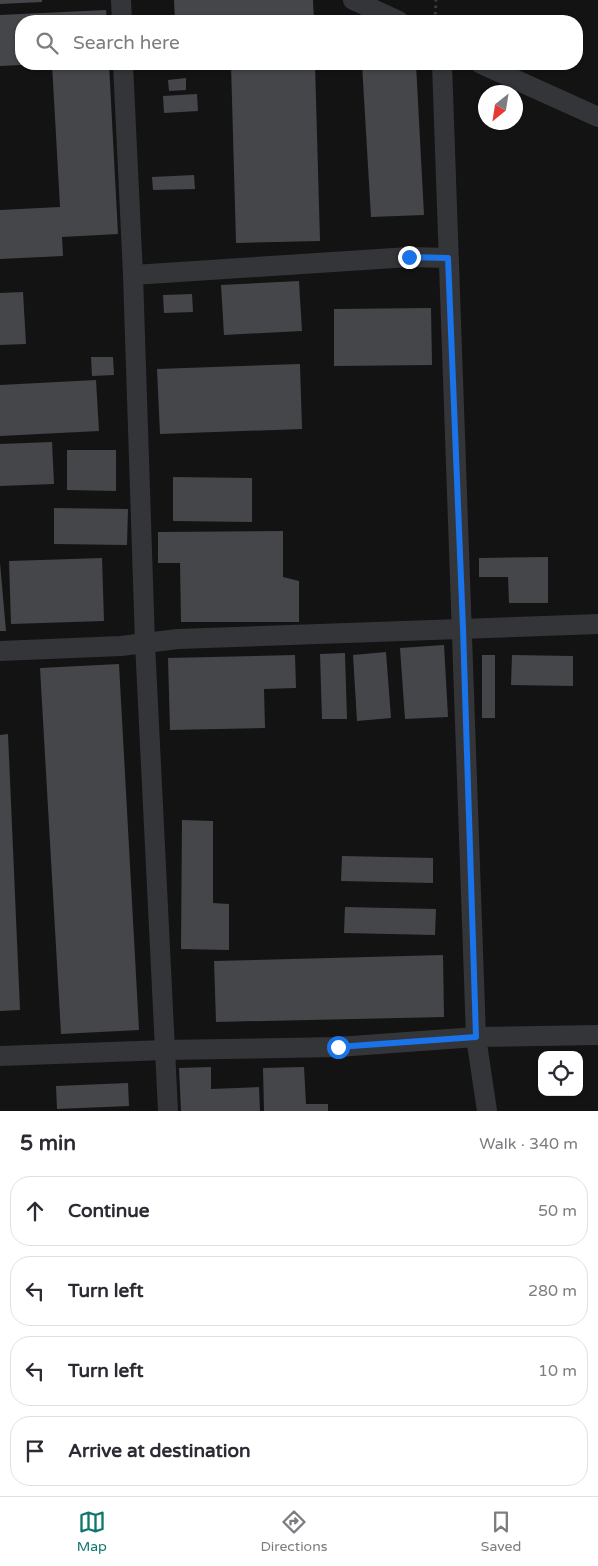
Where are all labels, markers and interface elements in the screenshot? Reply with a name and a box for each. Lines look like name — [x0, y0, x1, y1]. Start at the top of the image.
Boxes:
search box — [15, 15, 583, 70]
icon: search — [33, 29, 61, 57]
text: Search here — [73, 32, 180, 54]
north arrow — [478, 85, 523, 130]
route end — [398, 246, 421, 269]
route start — [327, 1036, 350, 1059]
map controls — [538, 1051, 583, 1096]
button: locate — [538, 1051, 583, 1096]
text: 5 min — [20, 1131, 76, 1156]
text: Walk · 340 m — [479, 1134, 578, 1154]
icon: ahead — [21, 1197, 49, 1225]
text: Continue — [68, 1200, 150, 1222]
text: 50 m — [538, 1201, 577, 1221]
icon: left — [21, 1277, 49, 1305]
text: Turn left — [68, 1280, 144, 1302]
text: 280 m — [528, 1281, 577, 1301]
icon: left — [21, 1357, 49, 1385]
text: Turn left — [68, 1360, 144, 1382]
text: 10 m — [538, 1361, 577, 1381]
icon: arrive — [21, 1437, 49, 1465]
text: Arrive at destination — [68, 1440, 251, 1462]
tab: Map — [77, 1508, 107, 1555]
tab: Directions — [260, 1508, 327, 1555]
tab: Saved — [481, 1508, 521, 1555]

